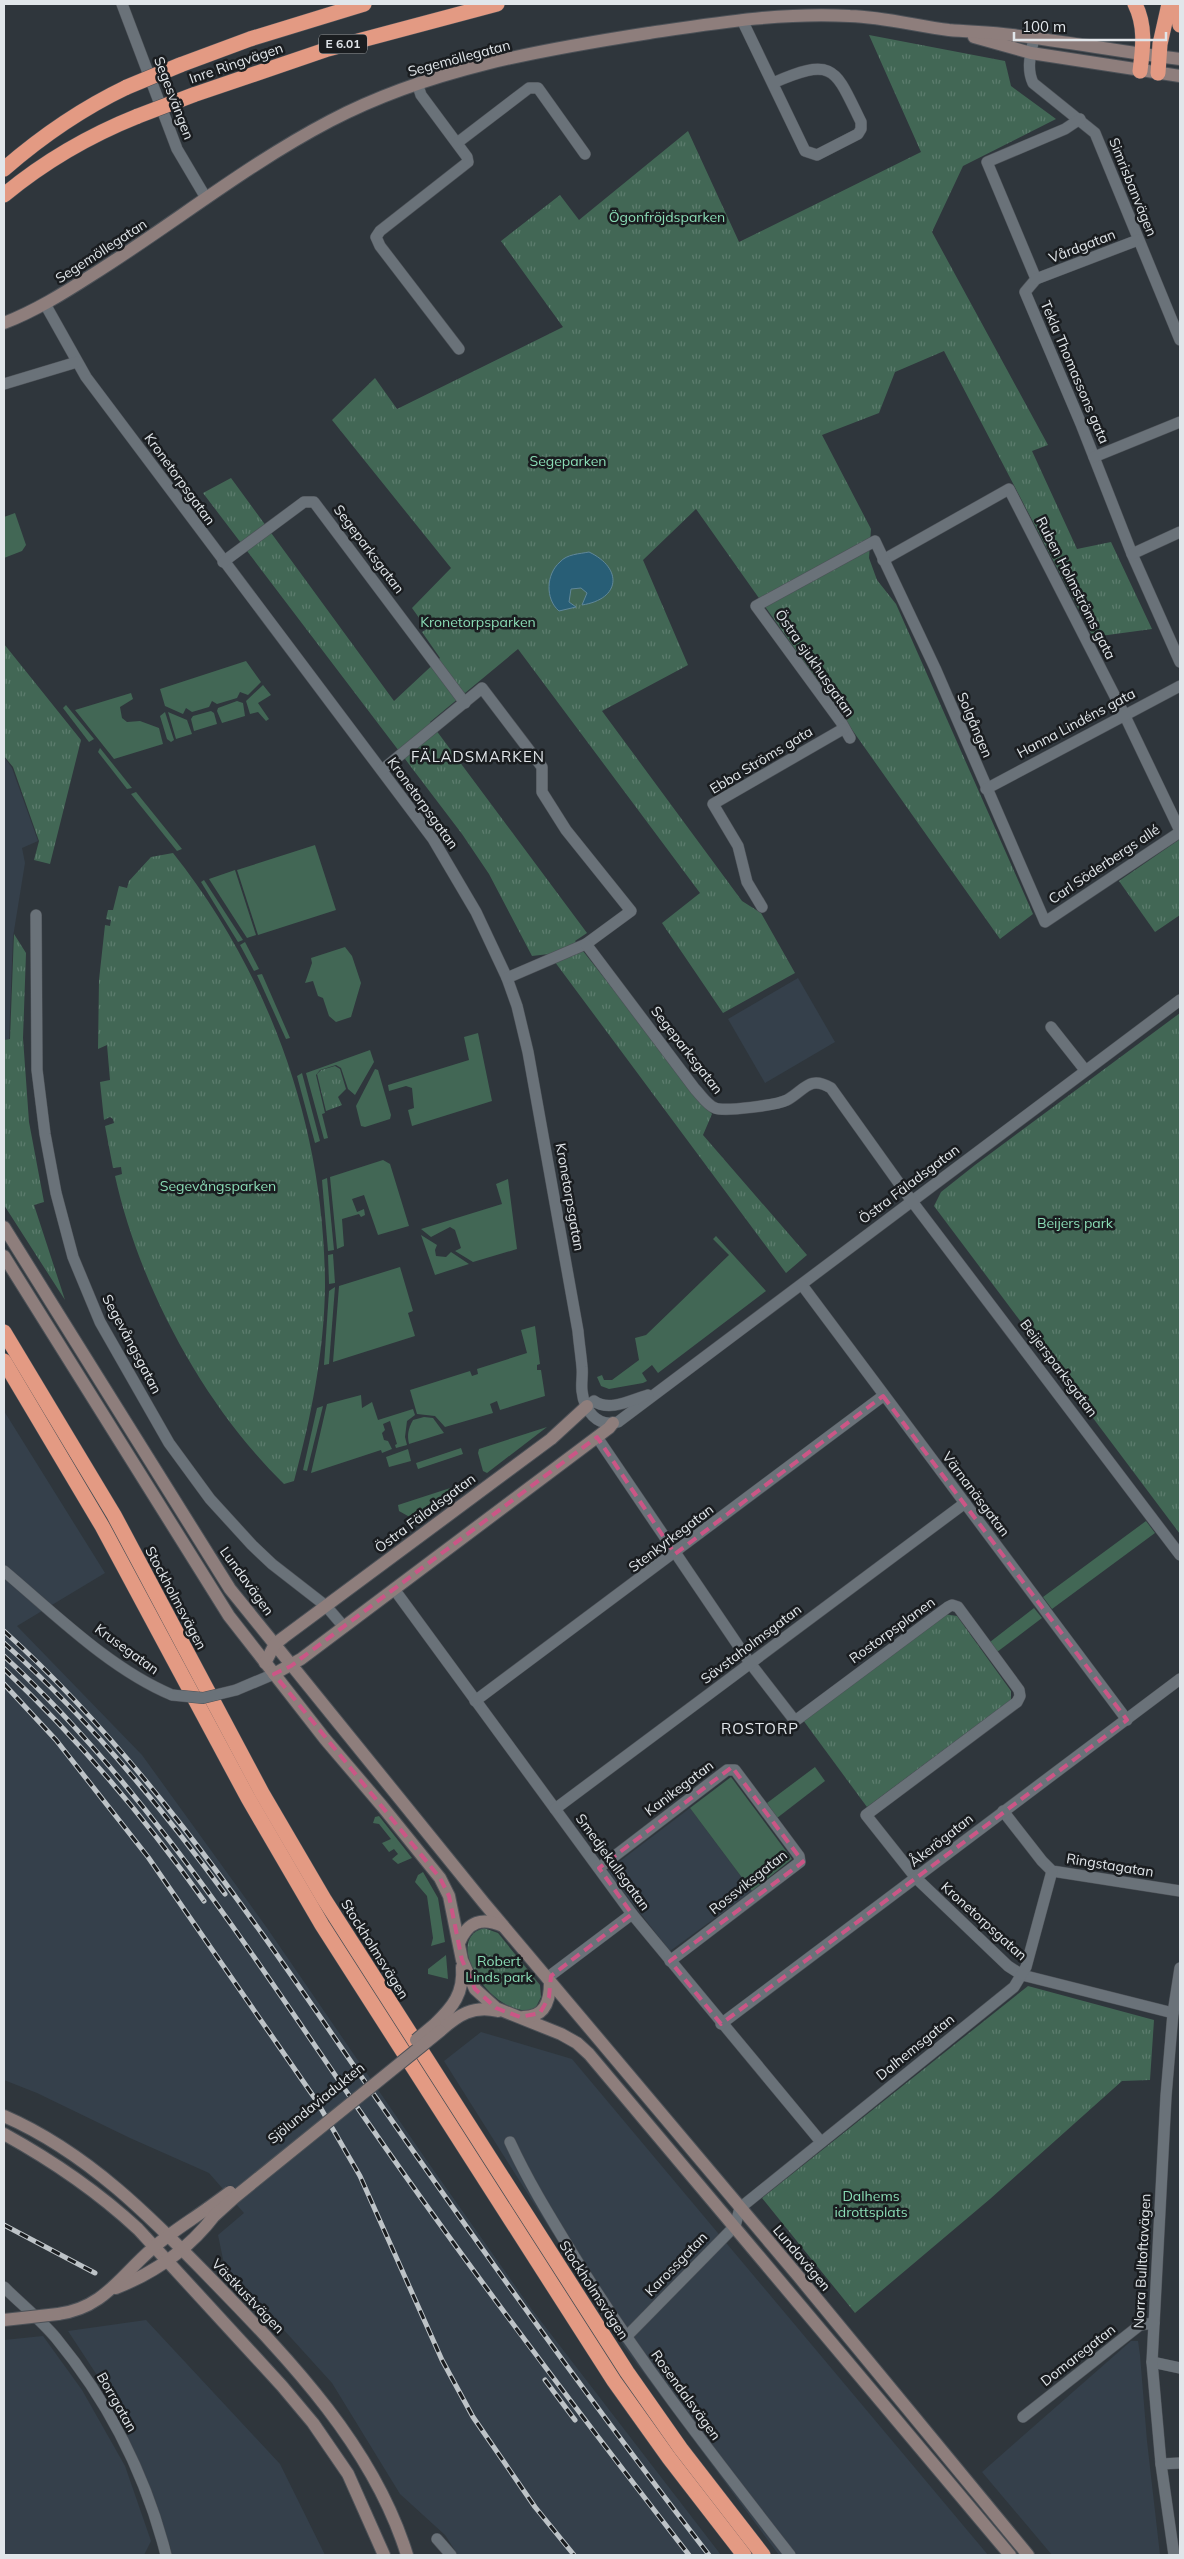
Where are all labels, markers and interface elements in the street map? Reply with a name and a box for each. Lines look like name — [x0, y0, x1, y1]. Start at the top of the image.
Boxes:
scale bar — [1014, 10, 1166, 42]
text: 100 m — [1022, 17, 1066, 36]
road number: E 6.01 — [319, 34, 367, 54]
street label: Segemöllegatan — [406, 36, 512, 80]
street label: Inre Ringvägen — [187, 39, 285, 87]
street label: Segesvängen — [150, 54, 198, 142]
street label: Simrisbanvägen — [1105, 135, 1161, 239]
park label: Ögonfröjdsparken — [609, 208, 725, 226]
street label: Segemöllegatan — [52, 215, 150, 287]
street label: Vårdgatan — [1046, 225, 1118, 267]
street label: Tekla Thomassons gata — [1037, 298, 1113, 446]
street label: Kronetorpsgatan — [141, 430, 219, 528]
park label: Segeparken — [529, 452, 607, 470]
street label: Segeparksgatan — [330, 501, 408, 597]
street label: Ruben Holmströms gata — [1032, 514, 1120, 662]
street label: Östra sjukhusgatan — [771, 606, 859, 720]
park label: Kronetorpsparken — [420, 613, 536, 631]
street label: Hanna Lindéns gata — [1014, 684, 1138, 762]
street label: Solgången — [953, 690, 997, 760]
street label: Ebba Ströms gata — [706, 722, 816, 798]
district label: FÄLADSMARKEN — [411, 747, 545, 766]
street label: Kronetorpsgatan — [384, 754, 462, 852]
street label: Carl Söderbergs allé — [1045, 820, 1163, 908]
street label: Segeparksgatan — [647, 1002, 727, 1098]
street label: Östra Fäladsgatan — [855, 1140, 963, 1228]
street label: Kronetorpsgatan — [552, 1142, 588, 1252]
park label: Segevångsparken — [160, 1177, 276, 1195]
park label: Beijers park — [1037, 1214, 1114, 1232]
street label: Segevångsgatan — [98, 1291, 166, 1397]
street label: Beijersparksgatan — [1016, 1316, 1102, 1420]
street label: Värnanäsgatan — [938, 1448, 1014, 1540]
street label: Östra Fäladsgatan — [371, 1469, 479, 1557]
street label: Stenkyrkegatan — [625, 1500, 717, 1576]
street label: Stockholmsvägen — [141, 1543, 211, 1653]
street label: Lundavägen — [216, 1543, 278, 1619]
street label: Rostorpsplanen — [846, 1593, 938, 1667]
street label: Sävstaholmsgatan — [697, 1600, 805, 1688]
street label: Krusegatan — [91, 1620, 163, 1678]
district label: ROSTORP — [721, 1719, 799, 1738]
street label: Kanikegatan — [641, 1756, 717, 1820]
street label: Åkerögatan — [905, 1809, 977, 1871]
street label: Smedjekullsgatan — [572, 1810, 654, 1914]
street label: Rossviksgatan — [705, 1846, 791, 1918]
street label: Ringstagatan — [1065, 1849, 1155, 1881]
street label: Kronetorpsgatan — [937, 1878, 1031, 1964]
street label: Stockholmsvägen — [337, 1896, 413, 2002]
park label: Robert Linds park — [465, 1952, 533, 1986]
street label: Dalhemsgatan — [872, 2010, 958, 2084]
street label: Sjölundaviadukten — [264, 2058, 368, 2148]
park label: Dalhems idrottsplats — [834, 2187, 908, 2221]
street label: Norra Bulltoftavägen — [1129, 2193, 1155, 2329]
street label: Lundavägen — [769, 2221, 835, 2295]
street label: Karossgatan — [641, 2228, 711, 2300]
street label: Stockholmsvägen — [555, 2237, 633, 2343]
street label: Västkustvägen — [208, 2255, 288, 2337]
street label: Domaregatan — [1037, 2320, 1119, 2390]
street label: Rosendalsvägen — [647, 2346, 725, 2444]
street label: Borrgatan — [93, 2369, 141, 2435]

